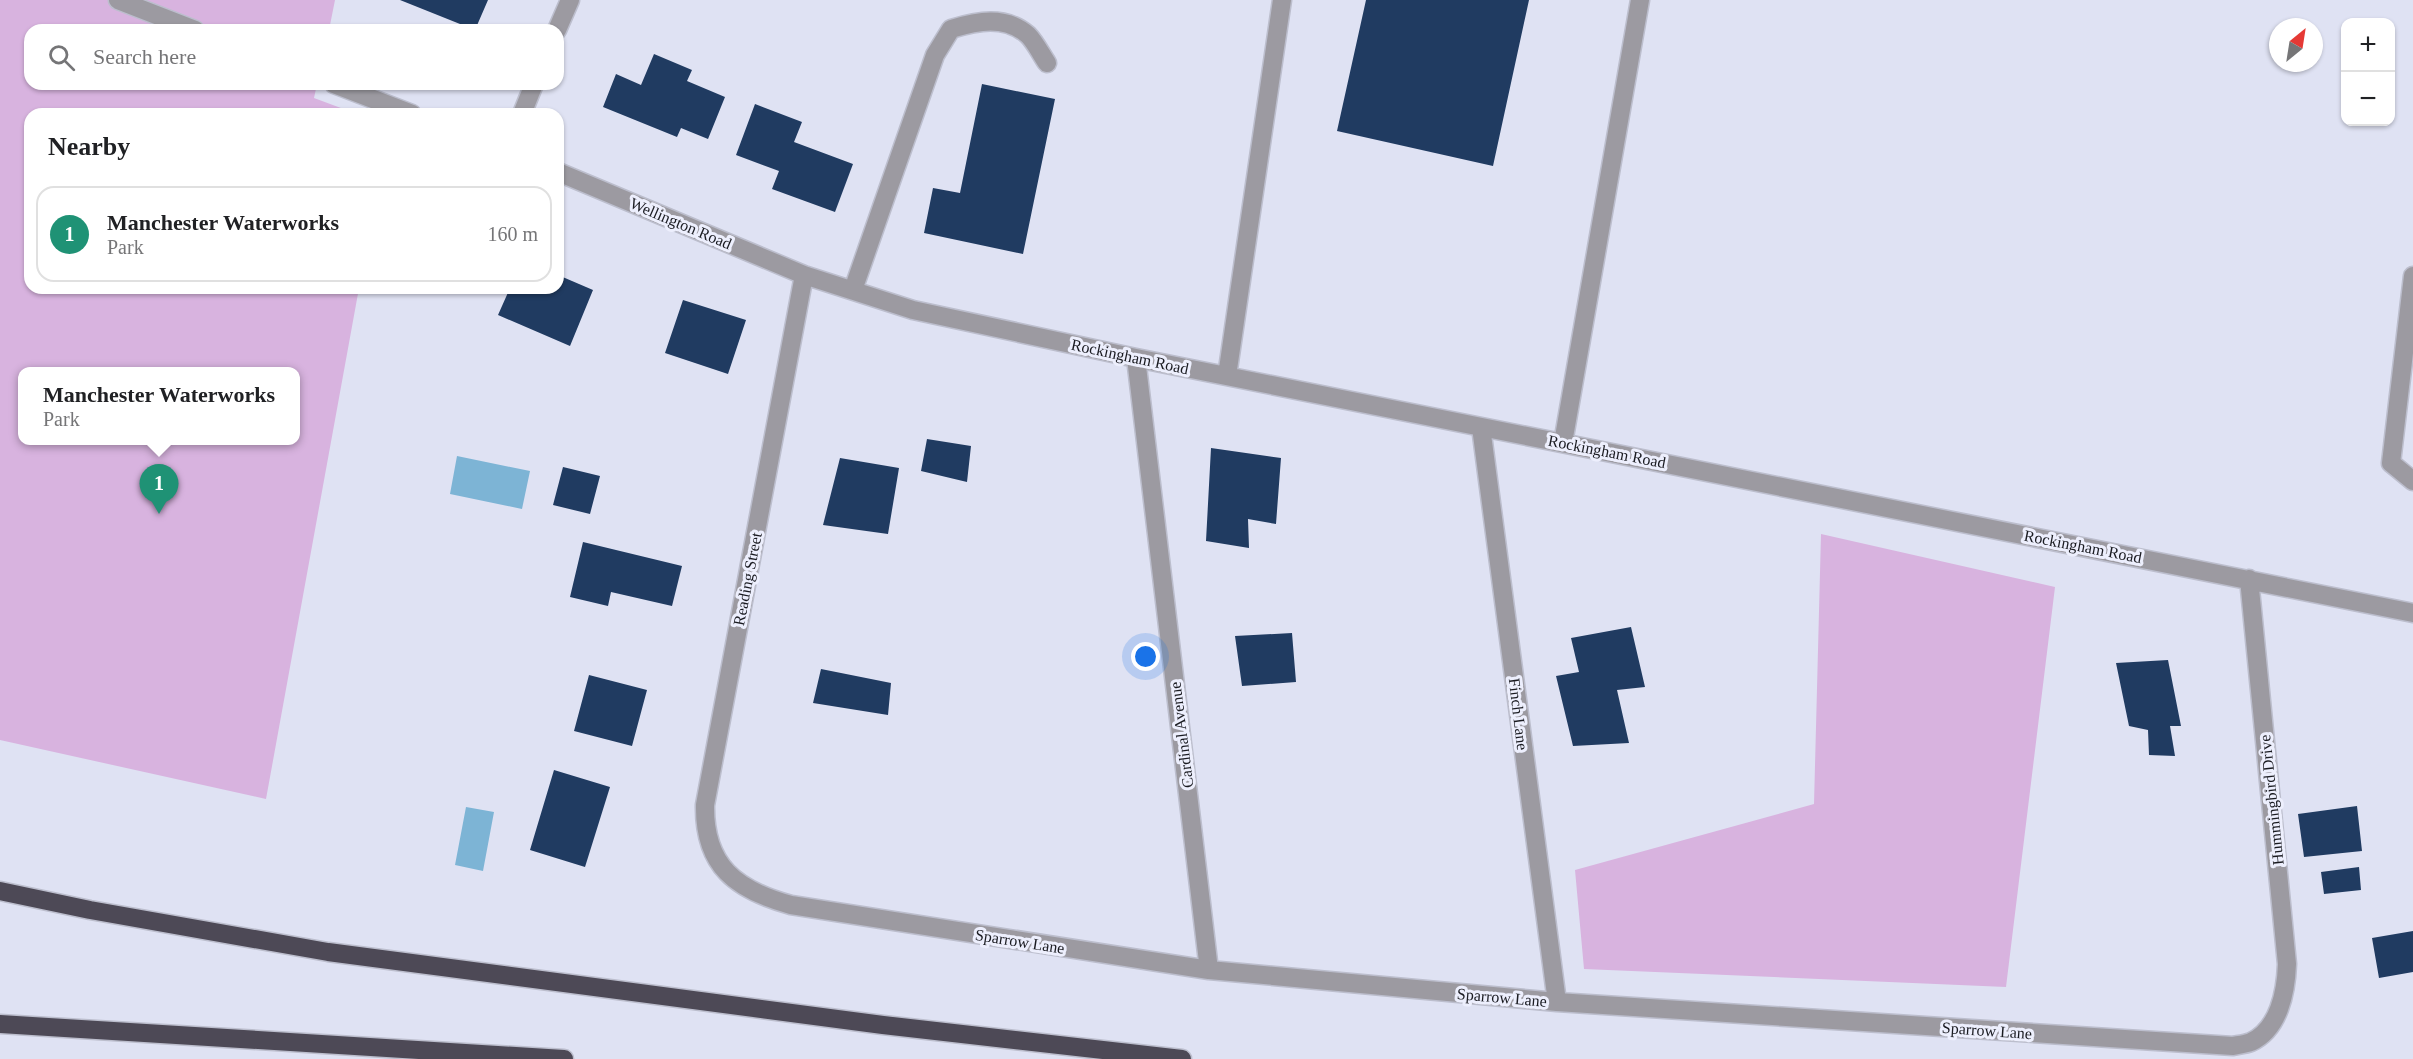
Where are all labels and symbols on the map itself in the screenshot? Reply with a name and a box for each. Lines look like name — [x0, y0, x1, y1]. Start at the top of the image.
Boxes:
north arrow — [2269, 18, 2323, 72]
street label: Wellington Road — [627, 194, 734, 253]
street label: Rockingham Road — [1069, 336, 1190, 378]
street label: Rockingham Road — [1546, 432, 1667, 472]
pin: 1 — [140, 464, 178, 514]
street label: Rockingham Road — [2022, 527, 2143, 567]
street label: Reading Street — [730, 530, 766, 627]
your location — [1131, 642, 1160, 671]
street label: Finch Lane — [1506, 677, 1531, 751]
street label: Cardinal Avenue — [1167, 681, 1196, 789]
street label: Hummingbird Drive — [2256, 734, 2288, 866]
street label: Sparrow Lane — [974, 926, 1066, 958]
street label: Sparrow Lane — [1456, 985, 1548, 1011]
street label: Sparrow Lane — [1941, 1019, 2033, 1043]

